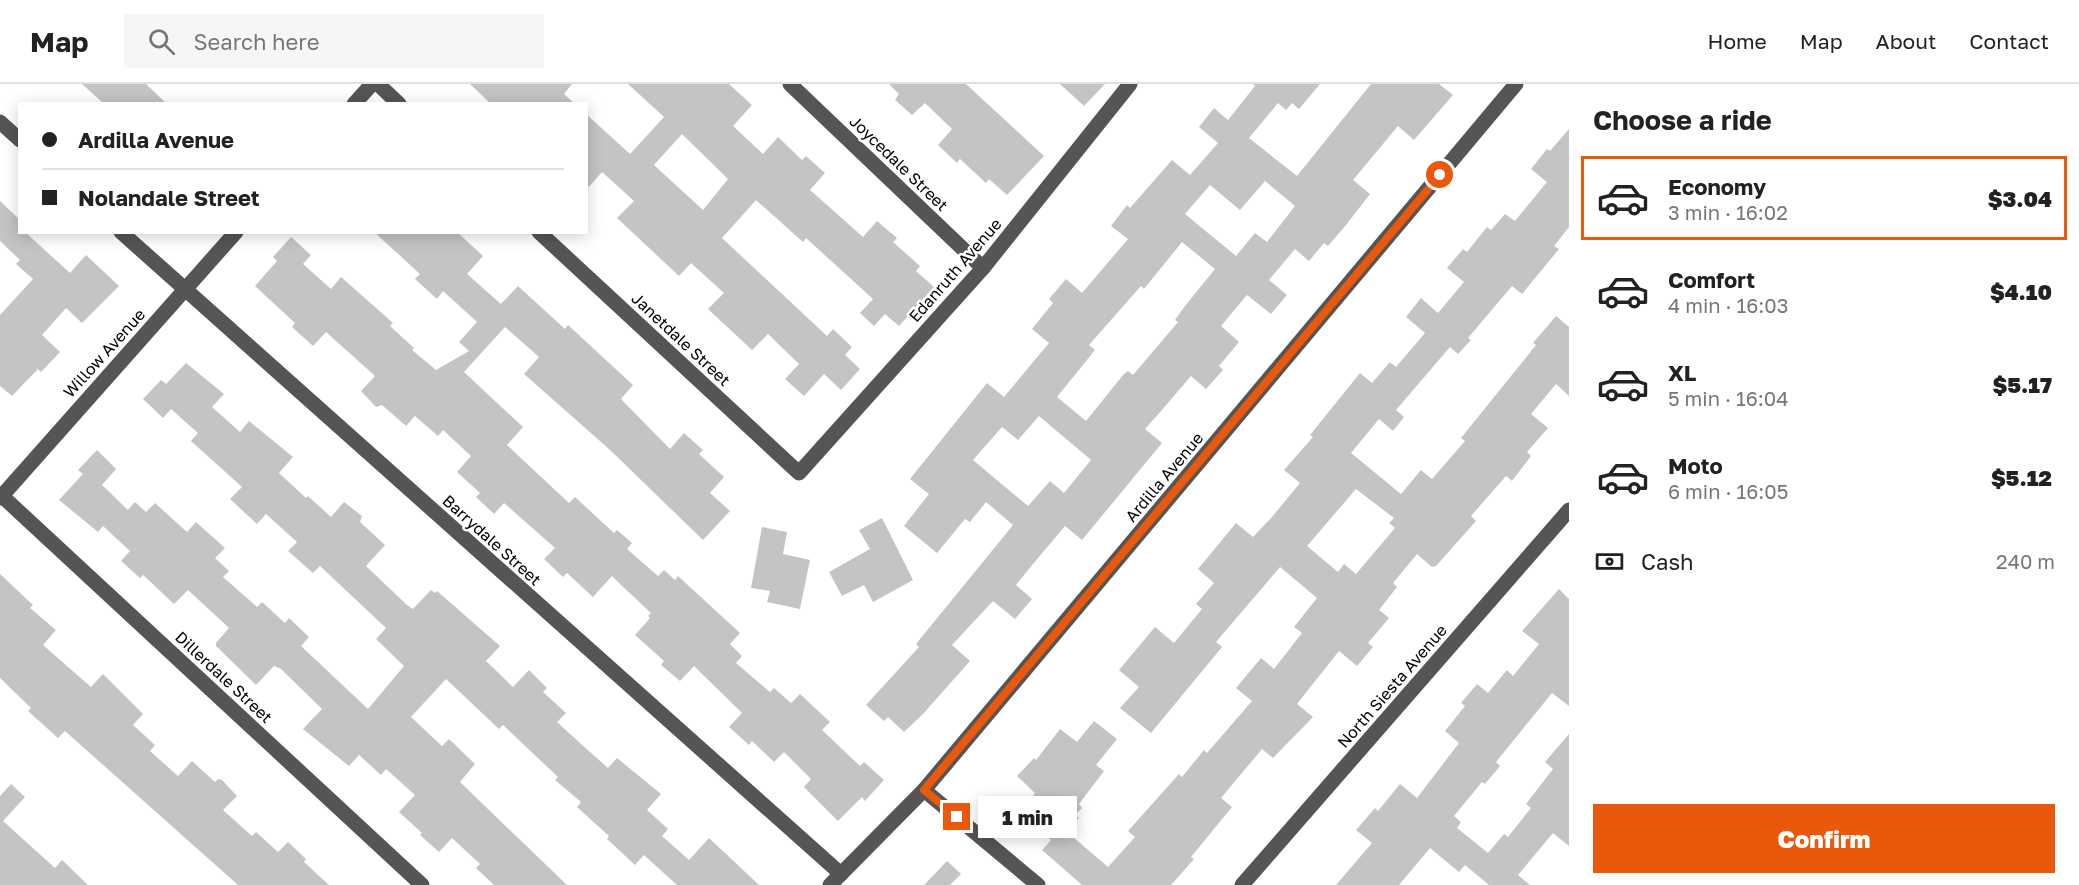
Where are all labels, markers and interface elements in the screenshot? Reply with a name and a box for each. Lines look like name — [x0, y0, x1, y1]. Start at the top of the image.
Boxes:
search box — [124, 14, 544, 68]
text: Map — [30, 25, 88, 58]
icon: search — [145, 25, 178, 58]
text: Search here — [193, 28, 319, 55]
text: Home — [1707, 28, 1767, 54]
text: Map — [1800, 28, 1843, 54]
text: About — [1876, 28, 1936, 54]
text: Contact — [1969, 28, 2049, 54]
text: Choose a ride — [1593, 104, 1772, 136]
street label: Joycedale Street — [846, 111, 952, 215]
text: Ardilla Avenue — [78, 126, 234, 153]
route start — [1426, 161, 1453, 188]
icon: car — [1596, 171, 1650, 225]
text: Economy — [1668, 173, 1766, 200]
text: Nolandale Street — [78, 184, 260, 211]
text: $3.04 — [1988, 185, 2052, 212]
text: 3 min · 16:02 — [1668, 200, 1788, 224]
street label: Edanruth Avenue — [904, 214, 1006, 326]
icon: car — [1596, 264, 1650, 318]
text: Comfort — [1668, 266, 1755, 293]
text: $4.10 — [1990, 278, 2052, 305]
street label: Janetdale Street — [627, 288, 735, 390]
text: 4 min · 16:03 — [1668, 293, 1788, 317]
street label: Willow Avenue — [59, 304, 149, 402]
icon: car — [1596, 357, 1650, 411]
text: XL — [1668, 359, 1696, 386]
text: $5.17 — [1992, 371, 2052, 398]
text: 5 min · 16:04 — [1668, 386, 1788, 410]
street label: Ardilla Avenue — [1121, 428, 1207, 526]
icon: car — [1596, 450, 1650, 504]
text: Moto — [1668, 452, 1723, 479]
text: $5.12 — [1991, 464, 2052, 491]
text: 6 min · 16:05 — [1668, 479, 1788, 503]
street label: Barrydale Street — [439, 490, 545, 590]
icon: cash — [1593, 545, 1626, 578]
text: Cash — [1641, 548, 1694, 575]
text: 240 m — [1996, 549, 2055, 573]
street label: North Siesta Avenue — [1333, 620, 1451, 752]
street label: Dillerdale Street — [171, 627, 277, 727]
callout: 1 min — [978, 796, 1077, 838]
route end — [943, 803, 970, 830]
button: Confirm — [1593, 804, 2055, 873]
text: 1 min — [1002, 805, 1053, 829]

